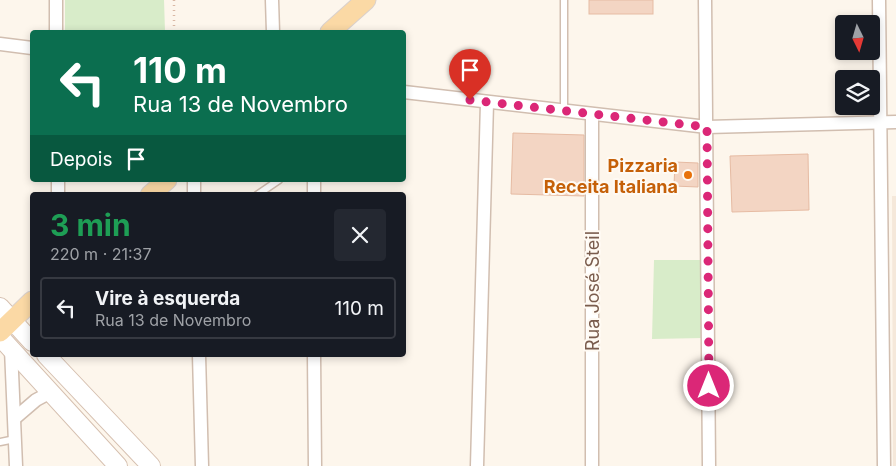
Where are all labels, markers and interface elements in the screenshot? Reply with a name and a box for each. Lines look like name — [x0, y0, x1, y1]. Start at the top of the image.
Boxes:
north arrow — [835, 15, 880, 60]
map controls — [835, 15, 880, 115]
text: 110 m — [133, 49, 227, 91]
pin — [449, 49, 491, 100]
icon: left — [50, 50, 115, 115]
icon: arrive — [456, 56, 484, 84]
button: layers — [835, 70, 880, 115]
text: Rua 13 de Novembro — [133, 91, 348, 117]
icon: arrive — [122, 145, 150, 173]
text: Depois — [50, 148, 112, 171]
place label: Pizzaria Receita Italiana — [544, 155, 678, 197]
marker: Pizzaria Receita Italiana — [682, 169, 694, 181]
text: 3 min — [50, 207, 131, 243]
button: close — [334, 209, 386, 261]
street label: Rua José Steil — [582, 231, 603, 351]
text: 220 m · 21:37 — [50, 244, 152, 264]
text: Vire à esquerda — [95, 287, 240, 310]
icon: left — [52, 294, 80, 322]
text: 110 m — [335, 297, 384, 320]
text: Rua 13 de Novembro — [95, 310, 251, 330]
position arrow — [682, 359, 734, 411]

